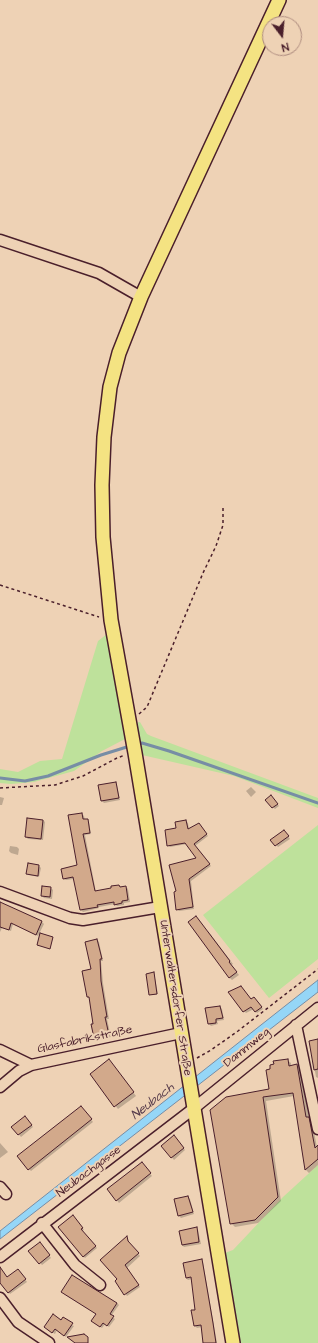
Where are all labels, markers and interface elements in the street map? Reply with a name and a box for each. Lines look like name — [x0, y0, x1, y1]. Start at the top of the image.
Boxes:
north arrow — [262, 16, 302, 56]
text: N — [280, 39, 291, 55]
street label: Unterwaltersdorfer Straße — [156, 919, 194, 1077]
street label: Glasfabrikstraße — [36, 1023, 134, 1057]
street label: Dammweg — [221, 1025, 273, 1071]
water label: Neubach — [128, 1080, 178, 1124]
street label: Neubachgasse — [54, 1143, 124, 1201]

